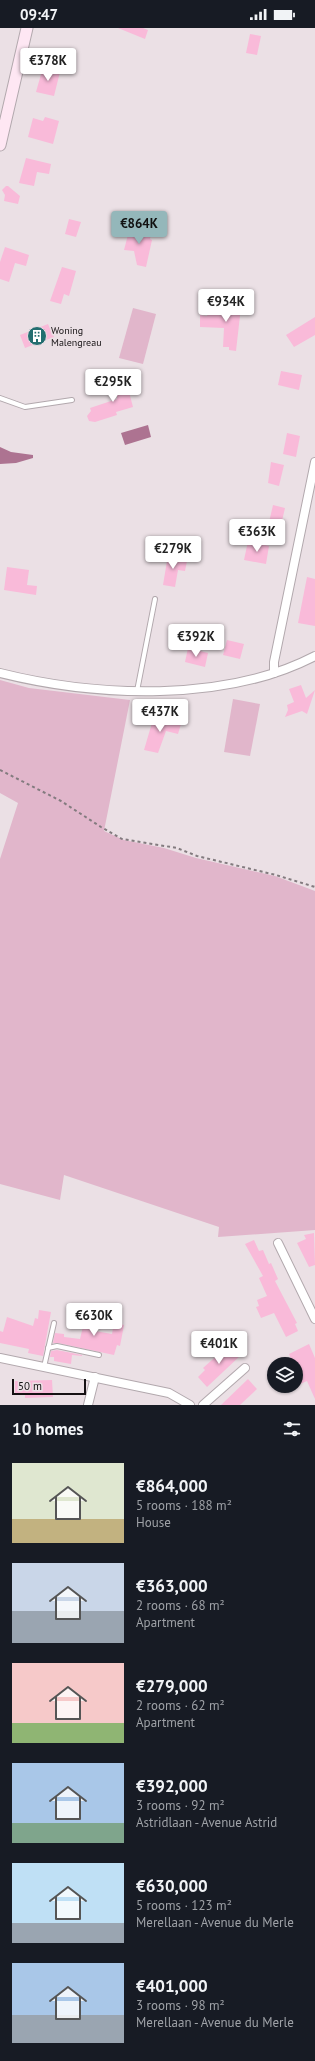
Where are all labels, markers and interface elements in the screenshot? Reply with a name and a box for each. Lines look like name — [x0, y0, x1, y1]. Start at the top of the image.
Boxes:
text: 09:47 — [20, 5, 58, 24]
pin: €378K — [20, 48, 76, 82]
text: €378K — [29, 52, 67, 69]
pin: €864K — [111, 211, 167, 245]
text: €864K — [120, 215, 158, 232]
pin: €934K — [198, 289, 254, 323]
text: €934K — [207, 293, 245, 310]
place label: Woning Malengreau — [51, 324, 102, 349]
building icon: Woning Malengreau — [26, 325, 48, 347]
pin: €295K — [85, 369, 141, 403]
text: €295K — [94, 373, 132, 390]
pin: €363K — [229, 519, 285, 553]
text: €363K — [238, 523, 276, 540]
pin: €279K — [145, 536, 201, 570]
text: €279K — [154, 540, 192, 557]
pin: €392K — [168, 624, 224, 658]
text: €392K — [177, 628, 215, 645]
pin: €437K — [132, 699, 188, 733]
text: €437K — [141, 703, 179, 720]
pin: €630K — [66, 1303, 122, 1337]
text: €630K — [75, 1307, 113, 1324]
pin: €401K — [191, 1331, 247, 1365]
text: €401K — [200, 1335, 238, 1352]
map controls — [267, 1357, 303, 1393]
button: layers — [267, 1357, 303, 1393]
scale bar — [12, 1377, 86, 1396]
text: 50 m — [18, 1379, 42, 1393]
text: 10 homes — [12, 1418, 83, 1440]
icon: filters — [281, 1418, 303, 1440]
text: €864,000 — [136, 1475, 208, 1497]
icon: home — [44, 1479, 92, 1527]
text: 5 rooms · 188 m² — [136, 1497, 232, 1514]
text: House — [136, 1514, 171, 1531]
text: €363,000 — [136, 1575, 208, 1597]
icon: home — [44, 1579, 92, 1627]
text: 2 rooms · 68 m² — [136, 1597, 225, 1614]
text: Apartment — [136, 1614, 195, 1631]
text: €279,000 — [136, 1675, 208, 1697]
icon: home — [44, 1679, 92, 1727]
text: 2 rooms · 62 m² — [136, 1697, 225, 1714]
text: Apartment — [136, 1714, 195, 1731]
text: €392,000 — [136, 1775, 208, 1797]
icon: home — [44, 1779, 92, 1827]
text: 3 rooms · 92 m² — [136, 1797, 225, 1814]
text: Astridlaan - Avenue Astrid — [136, 1814, 277, 1831]
text: €630,000 — [136, 1875, 208, 1897]
icon: home — [44, 1879, 92, 1927]
text: 5 rooms · 123 m² — [136, 1897, 232, 1914]
text: Merellaan - Avenue du Merle — [136, 1914, 294, 1931]
text: €401,000 — [136, 1975, 208, 1997]
icon: home — [44, 1979, 92, 2027]
text: 3 rooms · 98 m² — [136, 1997, 225, 2014]
text: Merellaan - Avenue du Merle — [136, 2014, 294, 2031]

